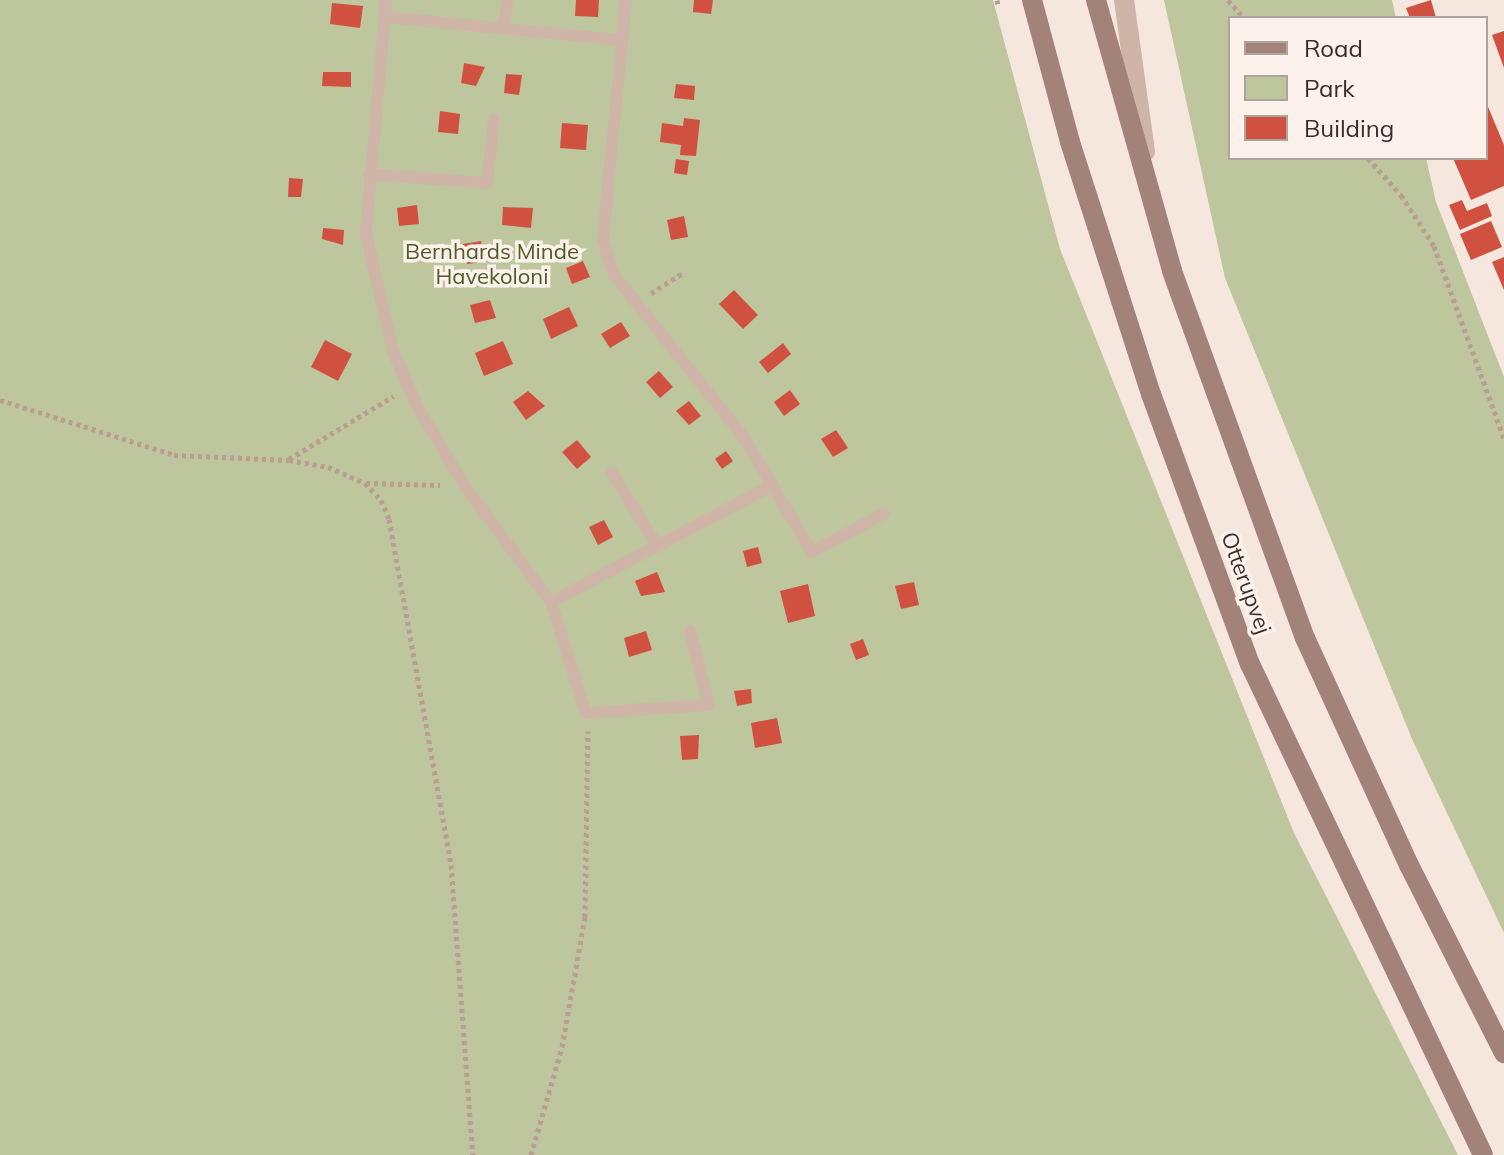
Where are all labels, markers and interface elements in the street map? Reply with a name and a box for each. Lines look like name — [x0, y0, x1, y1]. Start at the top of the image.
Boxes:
legend — [1228, 16, 1488, 160]
text: Road — [1304, 33, 1363, 63]
text: Park — [1304, 73, 1355, 103]
text: Building — [1304, 113, 1394, 143]
park label: Bernhards Minde Havekoloni — [405, 238, 579, 290]
street label: Otterupvej — [1215, 528, 1277, 638]

